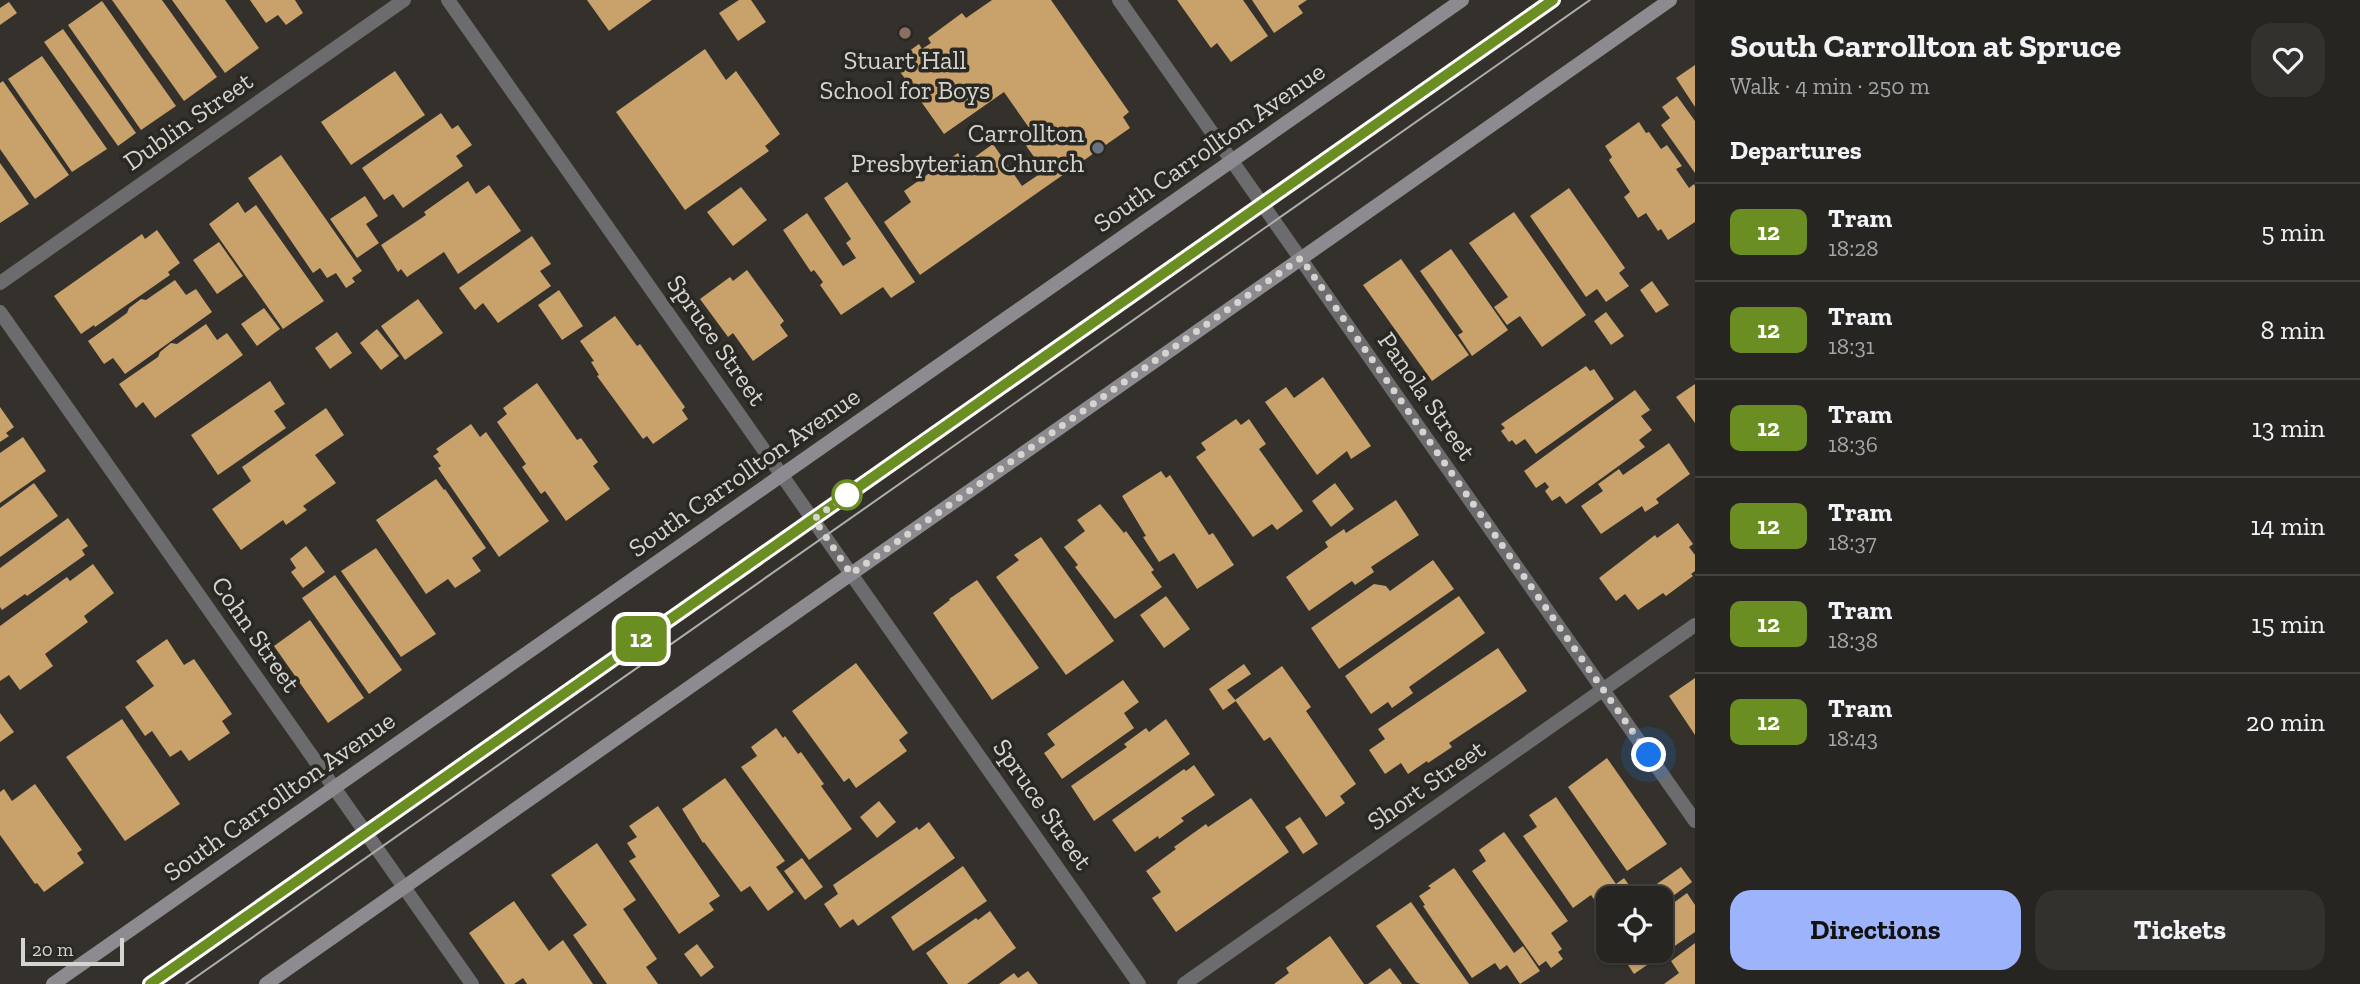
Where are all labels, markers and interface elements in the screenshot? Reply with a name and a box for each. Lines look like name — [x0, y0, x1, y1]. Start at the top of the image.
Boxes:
button: heart — [2251, 23, 2325, 97]
marker: Stuart Hall School for Boys — [897, 25, 913, 41]
text: South Carrollton at Spruce — [1730, 26, 2121, 65]
place label: Stuart Hall School for Boys — [820, 44, 990, 106]
street label: South Carrollton Avenue — [1087, 55, 1331, 239]
street label: Dublin Street — [117, 65, 259, 177]
text: Walk · 4 min · 250 m — [1730, 72, 1930, 100]
place label: Carrollton Presbyterian Church — [851, 117, 1084, 179]
text: Departures — [1730, 134, 1862, 166]
marker: Carrollton Presbyterian Church — [1090, 140, 1106, 156]
text: Tram — [1828, 202, 1892, 234]
text: 5 min — [2261, 216, 2325, 248]
text: 12 — [1757, 217, 1780, 246]
text: 18:28 — [1828, 234, 1879, 262]
street label: Spruce Street — [660, 268, 774, 412]
text: Tram — [1828, 300, 1892, 332]
text: 8 min — [2260, 314, 2325, 346]
text: 12 — [1757, 315, 1780, 344]
street label: Panola Street — [1371, 326, 1483, 467]
text: 18:31 — [1828, 332, 1874, 360]
street label: South Carrollton Avenue — [622, 380, 866, 564]
text: Tram — [1828, 398, 1892, 430]
text: 13 min — [2252, 412, 2325, 444]
text: 12 — [1757, 413, 1780, 442]
text: 18:36 — [1828, 430, 1878, 458]
unlabelled marker — [832, 480, 862, 510]
text: Tram — [1828, 496, 1892, 528]
text: 14 min — [2250, 510, 2325, 542]
text: 12 — [1757, 511, 1780, 540]
text: 18:37 — [1828, 528, 1876, 556]
street label: Cohn Street — [204, 570, 308, 698]
text: Tram — [1828, 594, 1892, 626]
text: 15 min — [2251, 608, 2325, 640]
text: 12 — [1757, 609, 1780, 638]
line badge: 12 — [610, 616, 672, 662]
text: 12 — [630, 624, 652, 653]
text: 18:38 — [1828, 626, 1878, 654]
text: Tram — [1828, 692, 1892, 724]
street label: South Carrollton Avenue — [157, 704, 401, 888]
text: 20 min — [2246, 706, 2325, 738]
text: 12 — [1757, 707, 1780, 736]
text: 18:43 — [1828, 724, 1878, 752]
street label: Spruce Street — [986, 732, 1100, 876]
street label: Short Street — [1361, 732, 1491, 837]
your location — [1631, 737, 1666, 772]
map controls — [1596, 886, 1673, 963]
button: locate — [1596, 886, 1673, 963]
button: Directions — [1730, 890, 2021, 970]
button: Tickets — [2035, 890, 2325, 970]
scale bar — [21, 935, 124, 967]
text: 20 m — [32, 938, 73, 961]

